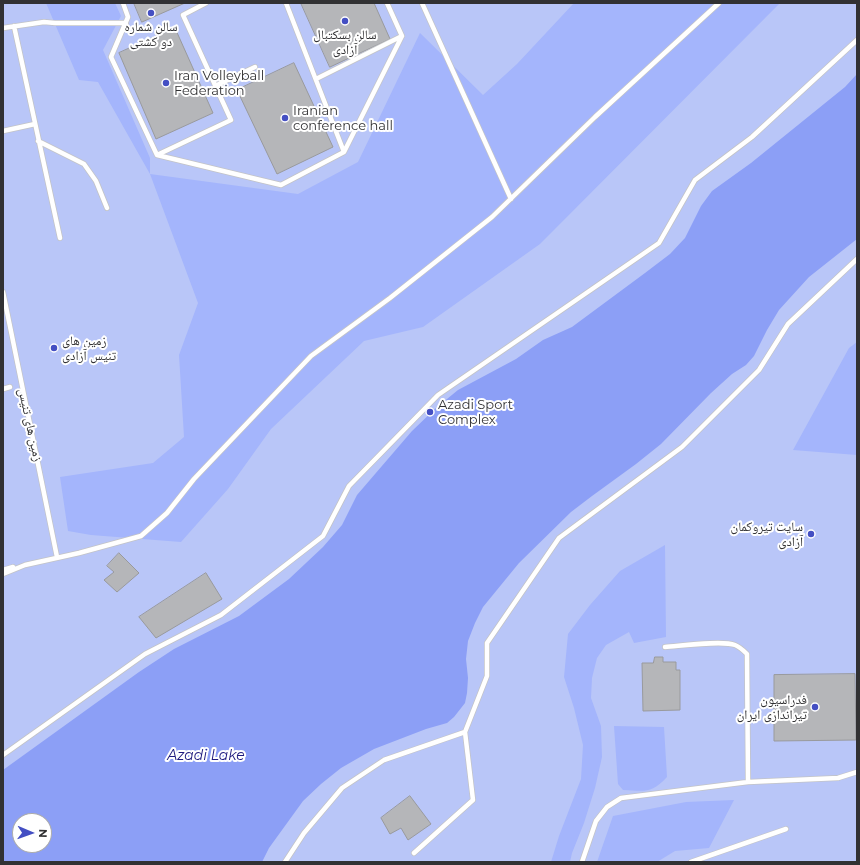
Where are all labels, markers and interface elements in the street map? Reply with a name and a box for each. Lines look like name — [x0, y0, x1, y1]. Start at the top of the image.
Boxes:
marker: سالن شماره دو کشتی — [146, 8, 156, 18]
marker: سالن بسکتبال آزادی — [340, 16, 350, 26]
place label: سالن شماره دو کشتی — [124, 19, 178, 50]
place label: سالن بسکتبال آزادی — [313, 27, 377, 58]
place label: Iran Volleyball Federation — [174, 68, 264, 99]
marker: Iran Volleyball Federation — [161, 78, 171, 88]
place label: Iranian conference hall — [293, 103, 393, 134]
marker: Iranian conference hall — [280, 113, 290, 123]
place label: زمین های تنیس آزادی — [62, 333, 116, 364]
marker: زمین های تنیس آزادی — [49, 343, 59, 353]
street label: زمین های تنیس — [15, 387, 45, 463]
place label: Azadi Sport Complex — [438, 397, 513, 428]
marker: Azadi Sport Complex — [425, 407, 435, 417]
place label: سایت تیروکمان آزادی — [731, 519, 803, 550]
marker: سایت تیروکمان آزادی — [806, 529, 816, 539]
place label: فدراسیون تیراندازی ایران — [737, 692, 807, 723]
marker: فدراسیون تیراندازی ایران — [810, 702, 820, 712]
water label: Azadi Lake — [167, 748, 245, 764]
north arrow — [12, 813, 52, 853]
text: N — [36, 829, 50, 838]

